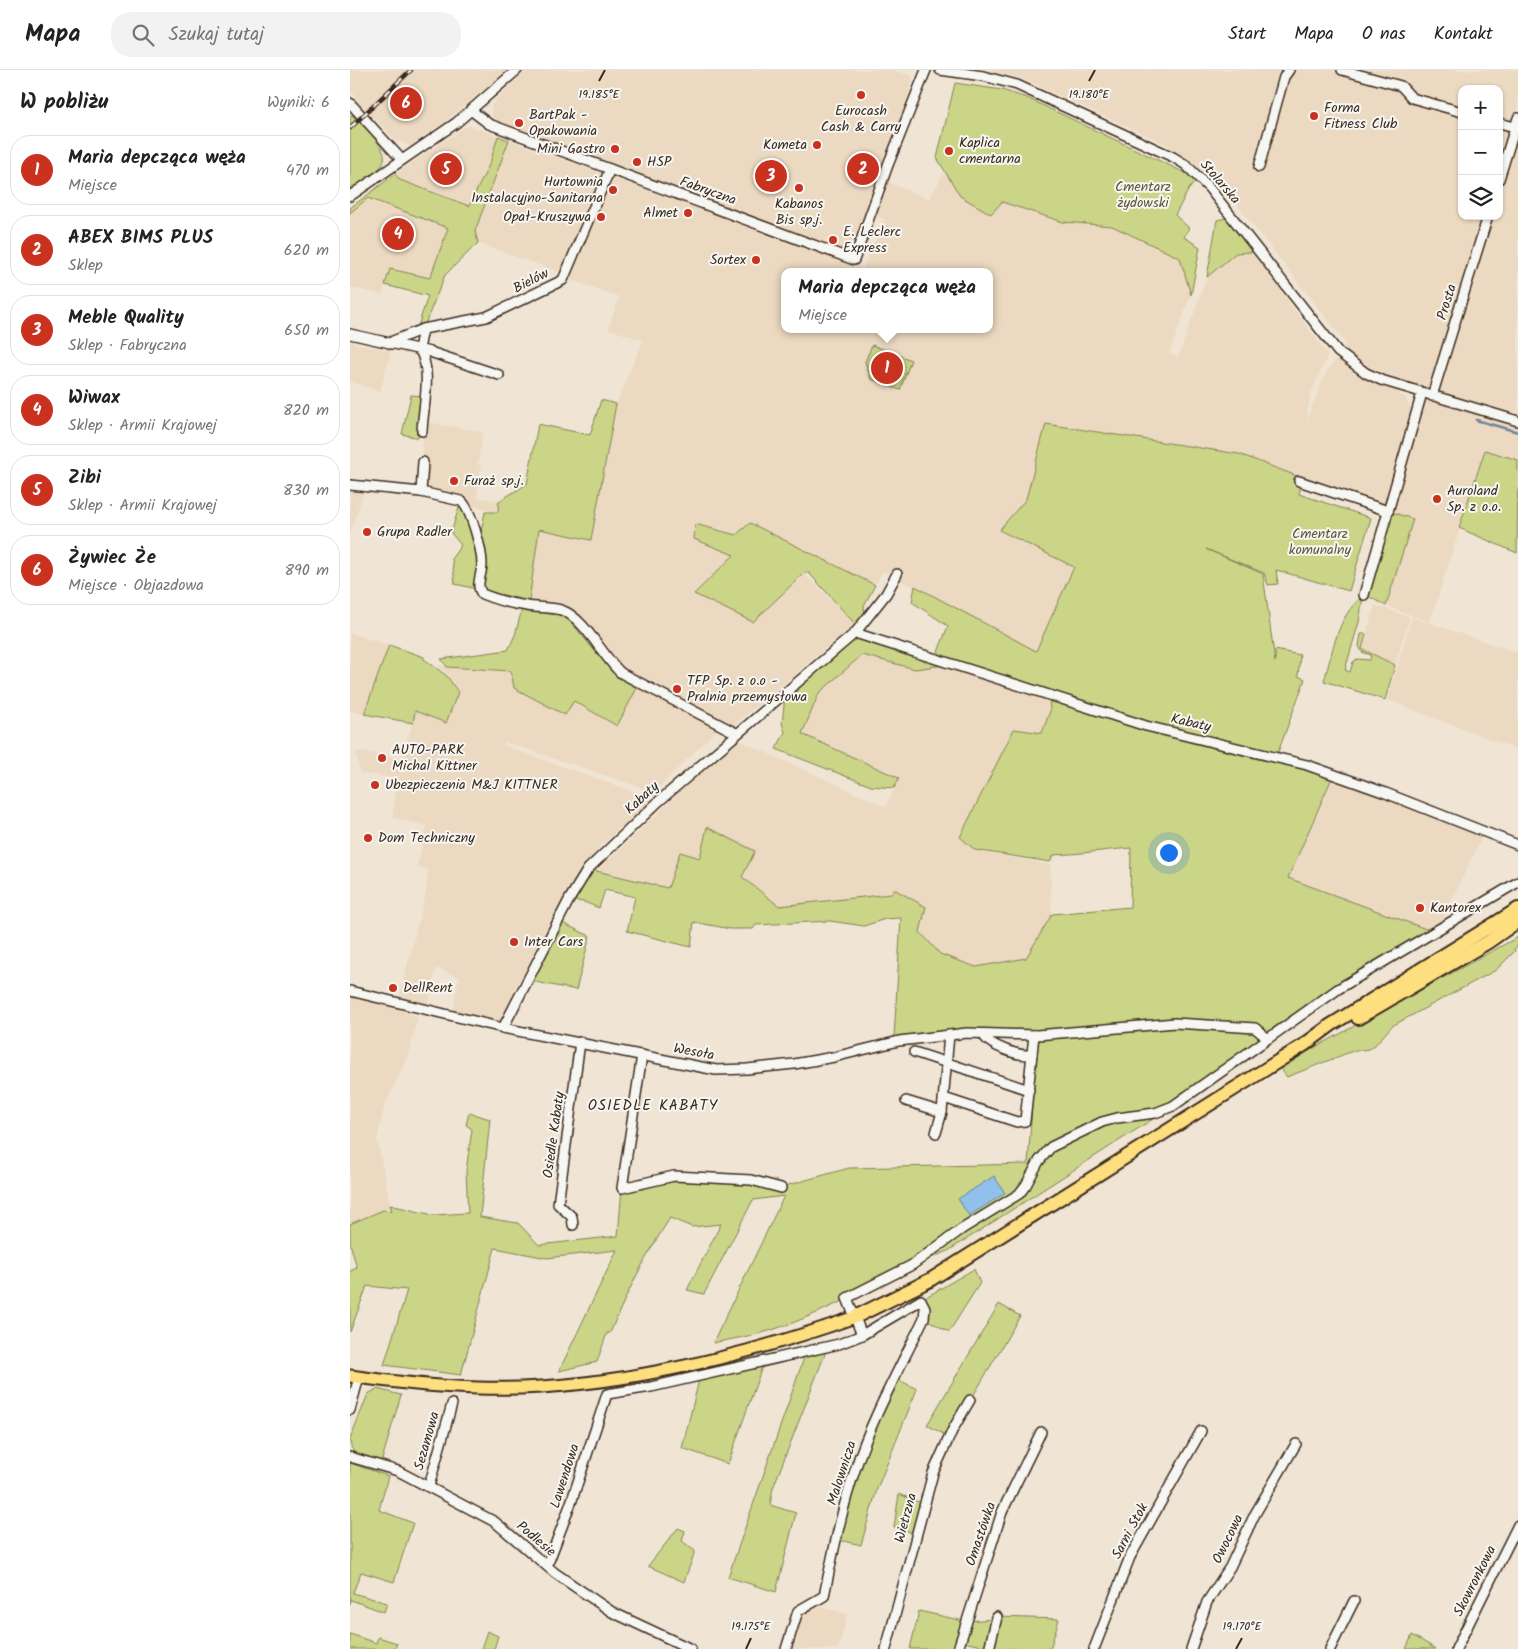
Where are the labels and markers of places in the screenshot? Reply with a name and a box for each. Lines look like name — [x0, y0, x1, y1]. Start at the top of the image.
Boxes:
pin: 6 — [390, 84, 422, 122]
marker: Eurocash Cash & Carry — [855, 89, 867, 101]
place label: Forma Fitness Club — [1324, 97, 1398, 135]
place label: Eurocash Cash & Carry — [821, 100, 902, 138]
place label: BartPak - Opakowania — [529, 104, 597, 142]
marker: Forma Fitness Club — [1308, 110, 1320, 122]
marker: BartPak - Opakowania — [513, 117, 525, 129]
place label: Kaplica cmentarna — [959, 132, 1021, 170]
place label: Kometa — [763, 134, 807, 156]
place label: Mini Gastro — [537, 138, 605, 160]
marker: Kometa — [811, 139, 823, 151]
marker: Mini Gastro — [609, 143, 621, 155]
marker: Kaplica cmentarna — [943, 145, 955, 157]
pin: 5 — [430, 150, 462, 188]
pin: 2 — [847, 150, 879, 188]
place label: HSP — [647, 151, 672, 173]
marker: HSP — [631, 156, 643, 168]
pin: 3 — [755, 157, 787, 195]
place label: Hurtownia Instalacyjno-Sanitarna — [471, 171, 603, 209]
marker: Kabanos Bis sp.j. — [793, 182, 805, 194]
marker: Hurtownia Instalacyjno-Sanitarna — [607, 184, 619, 196]
place label: Kabanos Bis sp.j. — [775, 193, 823, 231]
place label: Almet — [643, 202, 679, 224]
place label: Opał-Kruszywa — [503, 206, 591, 228]
marker: Almet — [682, 207, 694, 219]
marker: Opał-Kruszywa — [595, 211, 607, 223]
pin: 4 — [382, 215, 414, 253]
place label: E. Leclerc Express — [843, 221, 901, 259]
marker: E. Leclerc Express — [827, 234, 839, 246]
place label: Sortex — [710, 249, 747, 271]
marker: Sortex — [750, 254, 762, 266]
pin: 1 — [871, 349, 903, 387]
place label: Furaż sp.j. — [464, 470, 524, 492]
marker: Furaż sp.j. — [448, 475, 460, 487]
place label: Auroland Sp. z o.o. — [1447, 480, 1501, 518]
marker: Auroland Sp. z o.o. — [1431, 493, 1443, 505]
place label: Grupa Radler — [377, 521, 453, 543]
marker: Grupa Radler — [361, 526, 373, 538]
place label: TFP Sp. z o.o - Pralnia przemysłowa — [687, 670, 807, 708]
marker: TFP Sp. z o.o - Pralnia przemysłowa — [671, 683, 683, 695]
place label: AUTO-PARK Michal Kittner — [392, 739, 478, 777]
marker: AUTO-PARK Michal Kittner — [376, 752, 388, 764]
place label: Ubezpieczenia M&J KITTNER — [385, 774, 558, 796]
marker: Ubezpieczenia M&J KITTNER — [369, 779, 381, 791]
place label: Dom Techniczny — [378, 827, 475, 849]
marker: Dom Techniczny — [362, 832, 374, 844]
place label: Kantorex — [1430, 897, 1482, 919]
marker: Kantorex — [1414, 902, 1426, 914]
place label: Inter Cars — [524, 931, 583, 953]
marker: Inter Cars — [508, 936, 520, 948]
place label: DellRent — [403, 977, 453, 999]
marker: DellRent — [387, 982, 399, 994]

